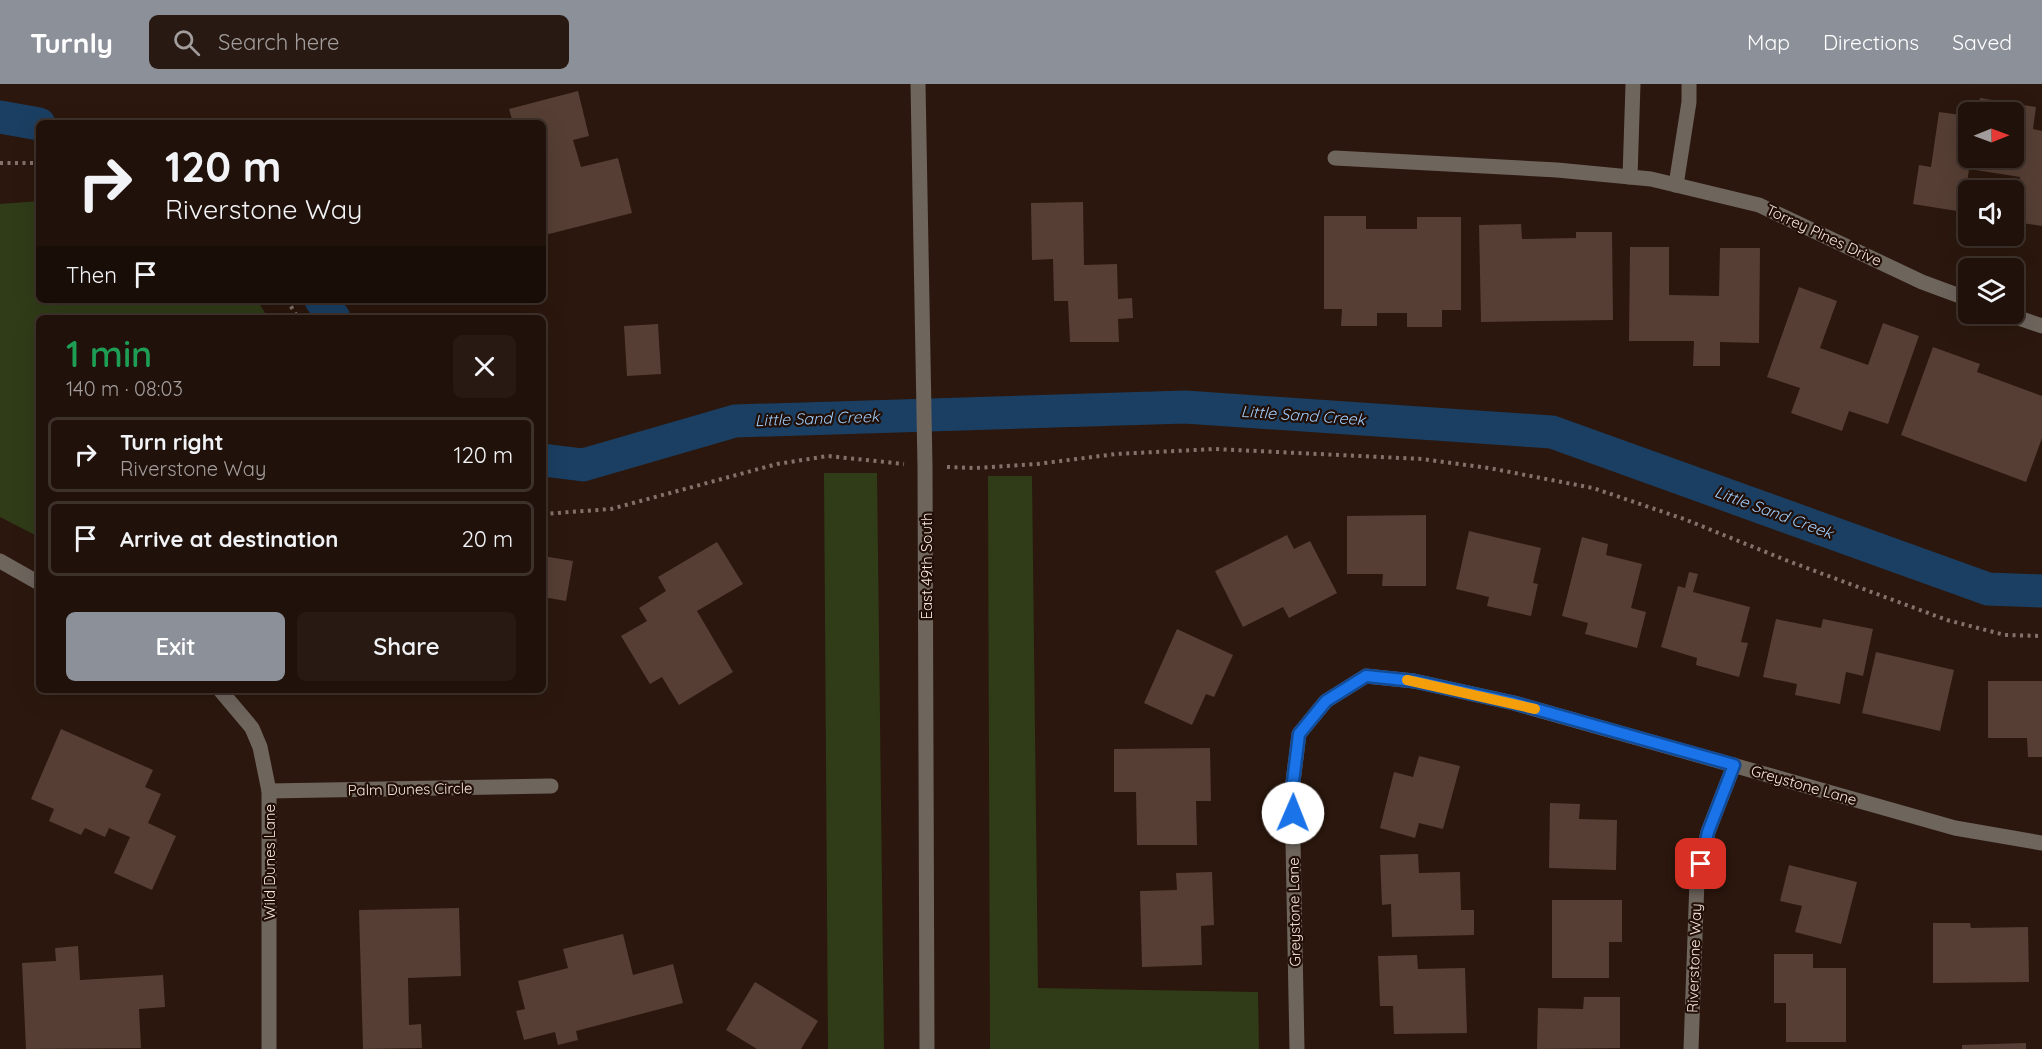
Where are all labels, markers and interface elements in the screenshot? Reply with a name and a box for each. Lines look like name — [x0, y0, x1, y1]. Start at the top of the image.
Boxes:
search box — [149, 15, 569, 69]
text: Turnly — [30, 25, 113, 60]
icon: search — [170, 26, 203, 59]
text: Search here — [218, 28, 339, 56]
text: Map — [1747, 29, 1790, 55]
text: Directions — [1823, 29, 1919, 55]
text: Saved — [1952, 29, 2012, 55]
north arrow — [1958, 102, 2024, 168]
map controls — [1958, 102, 2024, 324]
text: 120 m — [165, 140, 282, 193]
icon: right — [66, 144, 144, 222]
button: sound — [1958, 180, 2024, 246]
text: Riverstone Way — [165, 192, 362, 226]
street label: Torrey Pines Drive — [1763, 200, 1885, 270]
icon: arrive — [129, 258, 162, 291]
button: layers — [1958, 258, 2024, 324]
text: Then — [66, 261, 117, 289]
text: 1 min — [66, 331, 152, 376]
button: close — [453, 335, 516, 398]
text: 140 m · 08:03 — [66, 376, 183, 401]
water label: Little Sand Creek — [1240, 401, 1367, 429]
water label: Little Sand Creek — [754, 406, 881, 430]
text: Turn right — [120, 428, 224, 456]
icon: right — [69, 438, 102, 471]
text: 120 m — [454, 441, 513, 469]
text: Riverstone Way — [120, 456, 266, 481]
water label: Little Sand Creek — [1712, 481, 1837, 543]
street label: East 49th South — [917, 512, 936, 620]
icon: arrive — [69, 522, 102, 555]
text: Arrive at destination — [120, 525, 338, 553]
text: 20 m — [462, 525, 513, 553]
button: Exit — [66, 612, 285, 681]
button: Share — [297, 612, 516, 681]
street label: Greystone Lane — [1749, 761, 1859, 809]
street label: Palm Dunes Circle — [347, 778, 473, 800]
position arrow — [1261, 781, 1325, 845]
street label: Wild Dunes Lane — [260, 804, 279, 920]
pin — [1675, 838, 1726, 889]
icon: arrive — [1684, 847, 1717, 880]
street label: Greystone Lane — [1284, 857, 1304, 967]
street label: Riverstone Way — [1683, 903, 1705, 1013]

